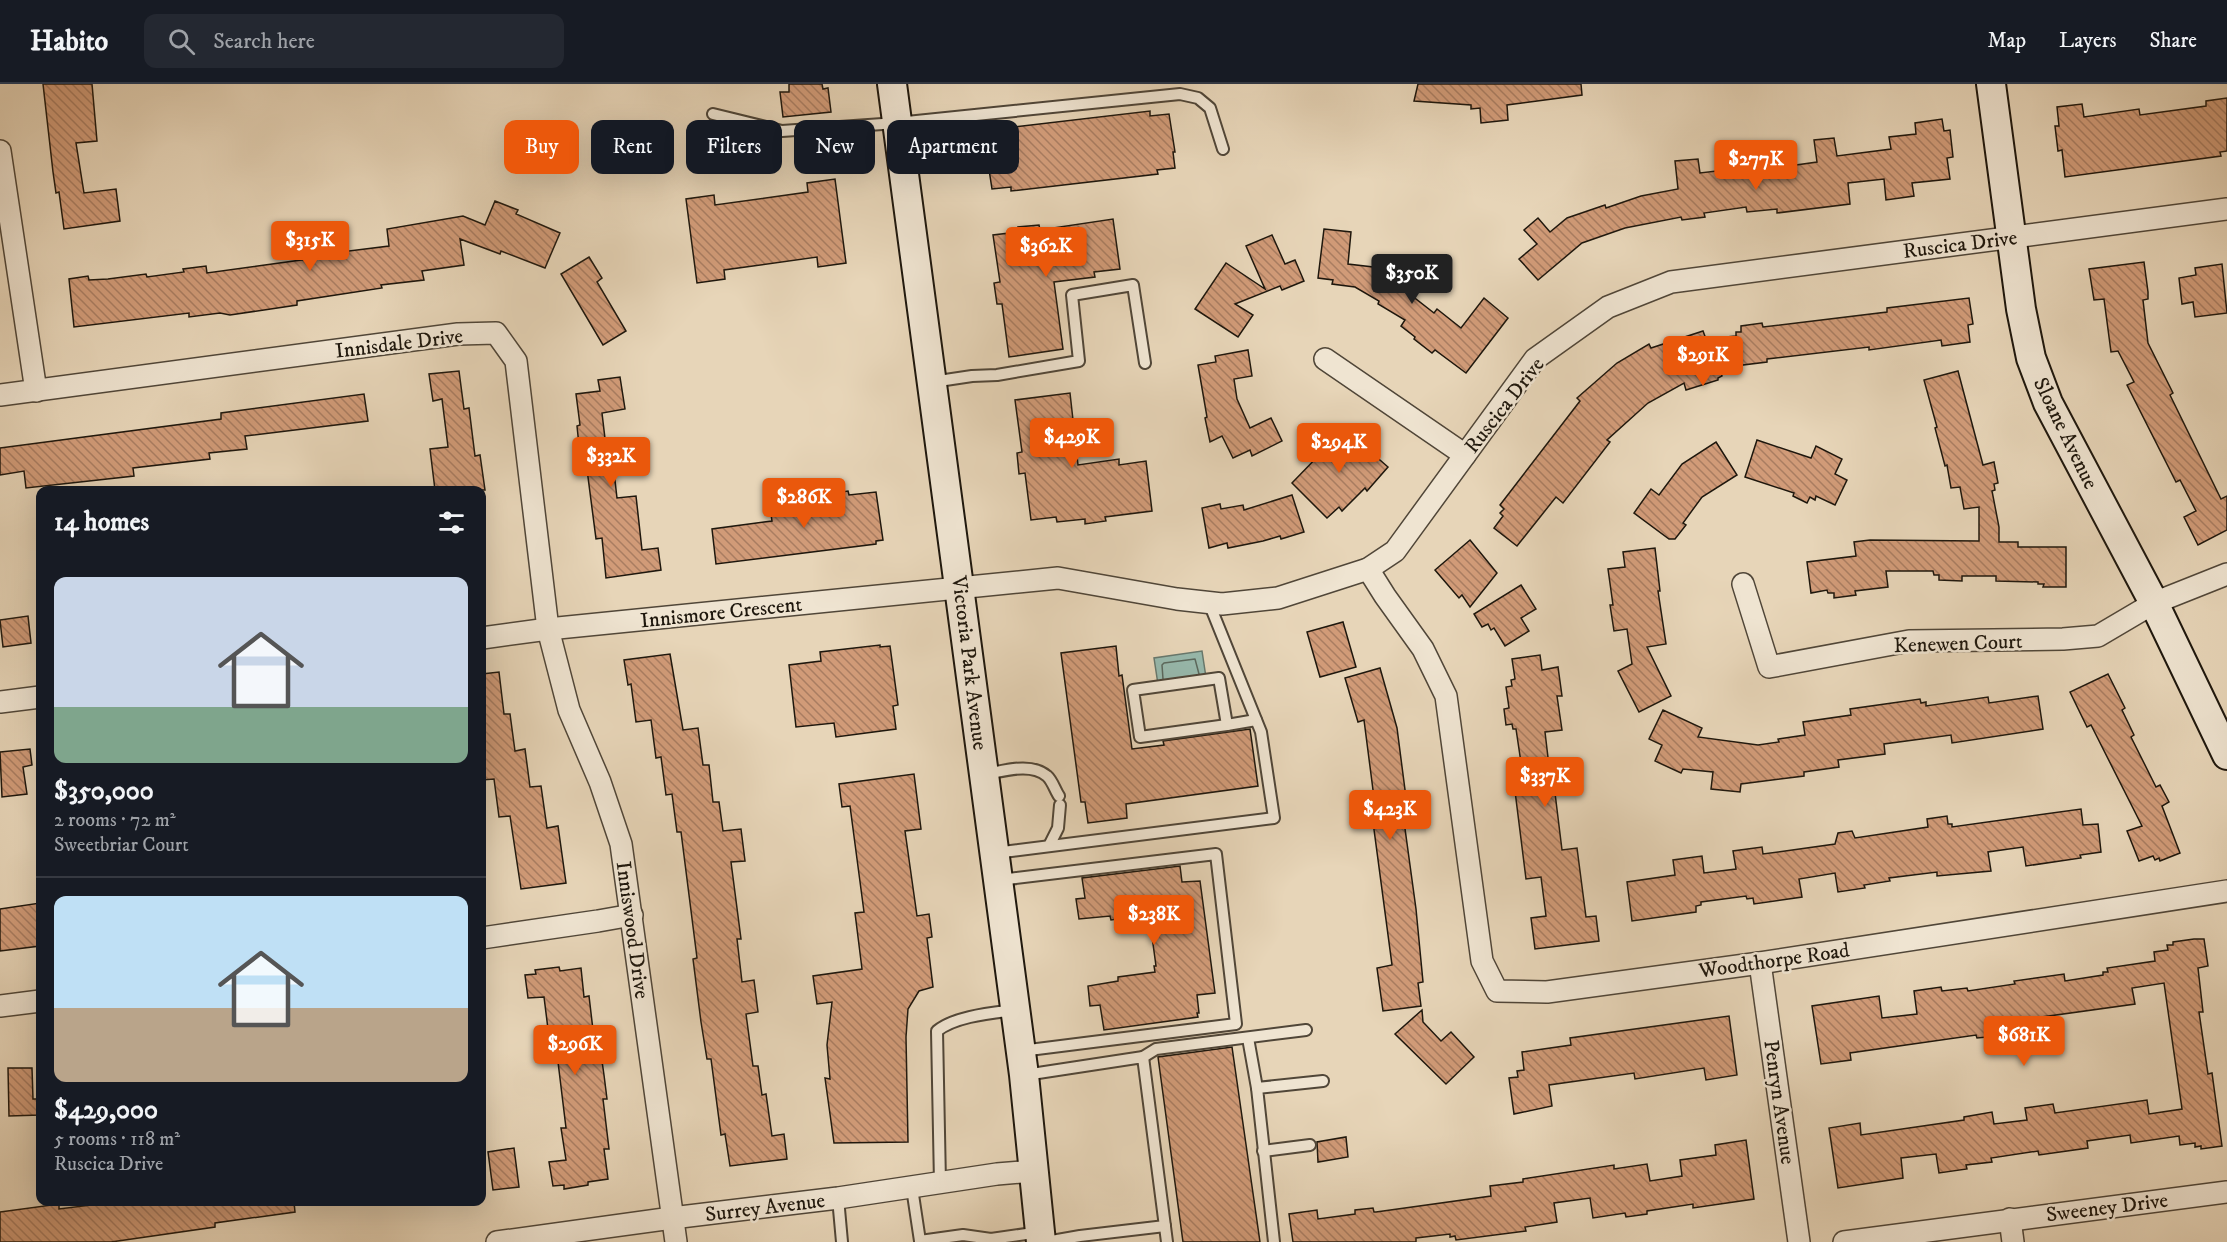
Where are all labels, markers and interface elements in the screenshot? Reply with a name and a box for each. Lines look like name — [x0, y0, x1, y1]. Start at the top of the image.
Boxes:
search box — [144, 14, 564, 68]
text: Habito — [30, 24, 108, 59]
icon: search — [165, 25, 198, 58]
text: Search here — [213, 28, 315, 55]
text: Map — [1987, 28, 2026, 54]
text: Layers — [2059, 28, 2117, 54]
text: Share — [2150, 28, 2197, 54]
chip: Buy — [504, 120, 579, 174]
chip: Rent — [591, 120, 674, 174]
chip: Filters — [686, 120, 782, 174]
chip: New — [794, 120, 875, 174]
chip: Apartment — [887, 120, 1019, 174]
pin: $277K — [1714, 140, 1798, 191]
text: $277K — [1728, 147, 1784, 172]
pin: $315K — [268, 221, 352, 272]
street label: Ruscica Drive — [1902, 225, 2019, 265]
pin: $362K — [1004, 227, 1088, 278]
text: $315K — [285, 228, 335, 253]
text: $362K — [1020, 234, 1072, 259]
pin: $350K — [1370, 254, 1454, 305]
text: $350K — [1385, 261, 1439, 286]
street label: Innisdale Drive — [334, 323, 465, 365]
pin: $291K — [1661, 336, 1745, 387]
text: $291K — [1677, 343, 1729, 368]
street label: Ruscica Drive — [1459, 352, 1551, 459]
street label: Sloane Avenue — [2027, 373, 2103, 494]
pin: $429K — [1030, 418, 1114, 469]
pin: $294K — [1297, 423, 1381, 474]
text: $429K — [1044, 425, 1100, 450]
text: $294K — [1311, 430, 1367, 455]
pin: $332K — [569, 437, 653, 488]
text: $332K — [586, 444, 636, 469]
pin: $286K — [762, 478, 846, 529]
text: $286K — [776, 485, 832, 510]
text: 14 homes — [54, 506, 149, 539]
icon: filters — [435, 506, 468, 539]
street label: Victoria Park Avenue — [945, 573, 993, 752]
street label: Innismore Crescent — [639, 592, 804, 634]
icon: home — [207, 616, 315, 724]
street label: Kenewen Court — [1893, 629, 2023, 659]
pin: $337K — [1503, 757, 1587, 808]
text: $337K — [1520, 764, 1570, 789]
text: $350,000 — [54, 775, 154, 808]
pin: $423K — [1348, 790, 1432, 841]
text: $423K — [1363, 797, 1417, 822]
text: 2 rooms · 72 m² — [54, 808, 176, 833]
text: Sweetbriar Court — [54, 833, 189, 858]
street label: Inniswood Drive — [609, 860, 655, 1001]
pin: $238K — [1112, 895, 1196, 946]
text: $238K — [1128, 902, 1180, 927]
icon: home — [207, 935, 315, 1043]
street label: Woodthorpe Road — [1696, 937, 1852, 985]
pin: $681K — [1982, 1016, 2066, 1067]
text: $681K — [1998, 1023, 2050, 1048]
pin: $296K — [533, 1025, 617, 1076]
text: $296K — [547, 1032, 603, 1057]
street label: Penryn Avenue — [1757, 1038, 1801, 1166]
text: $429,000 — [54, 1094, 158, 1127]
text: 5 rooms · 118 m² — [54, 1127, 180, 1152]
text: Ruscica Drive — [54, 1152, 163, 1177]
street label: Surrey Avenue — [704, 1188, 827, 1228]
street label: Sweeney Drive — [2045, 1188, 2170, 1228]

